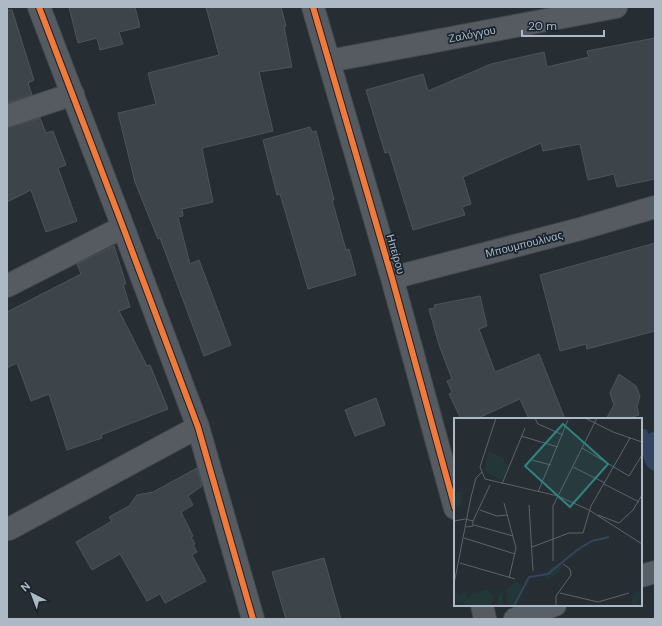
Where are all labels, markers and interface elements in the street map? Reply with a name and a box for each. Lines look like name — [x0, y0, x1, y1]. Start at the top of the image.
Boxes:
scale bar — [522, 12, 604, 38]
text: 20 m — [528, 18, 557, 34]
street label: Ζαλόγγου — [447, 23, 497, 45]
street label: Μπουμπουλίνας — [484, 228, 564, 260]
street label: Ηπείρου — [384, 232, 408, 276]
inset map — [454, 418, 642, 606]
north arrow — [12, 574, 52, 614]
text: N — [18, 579, 33, 594]

